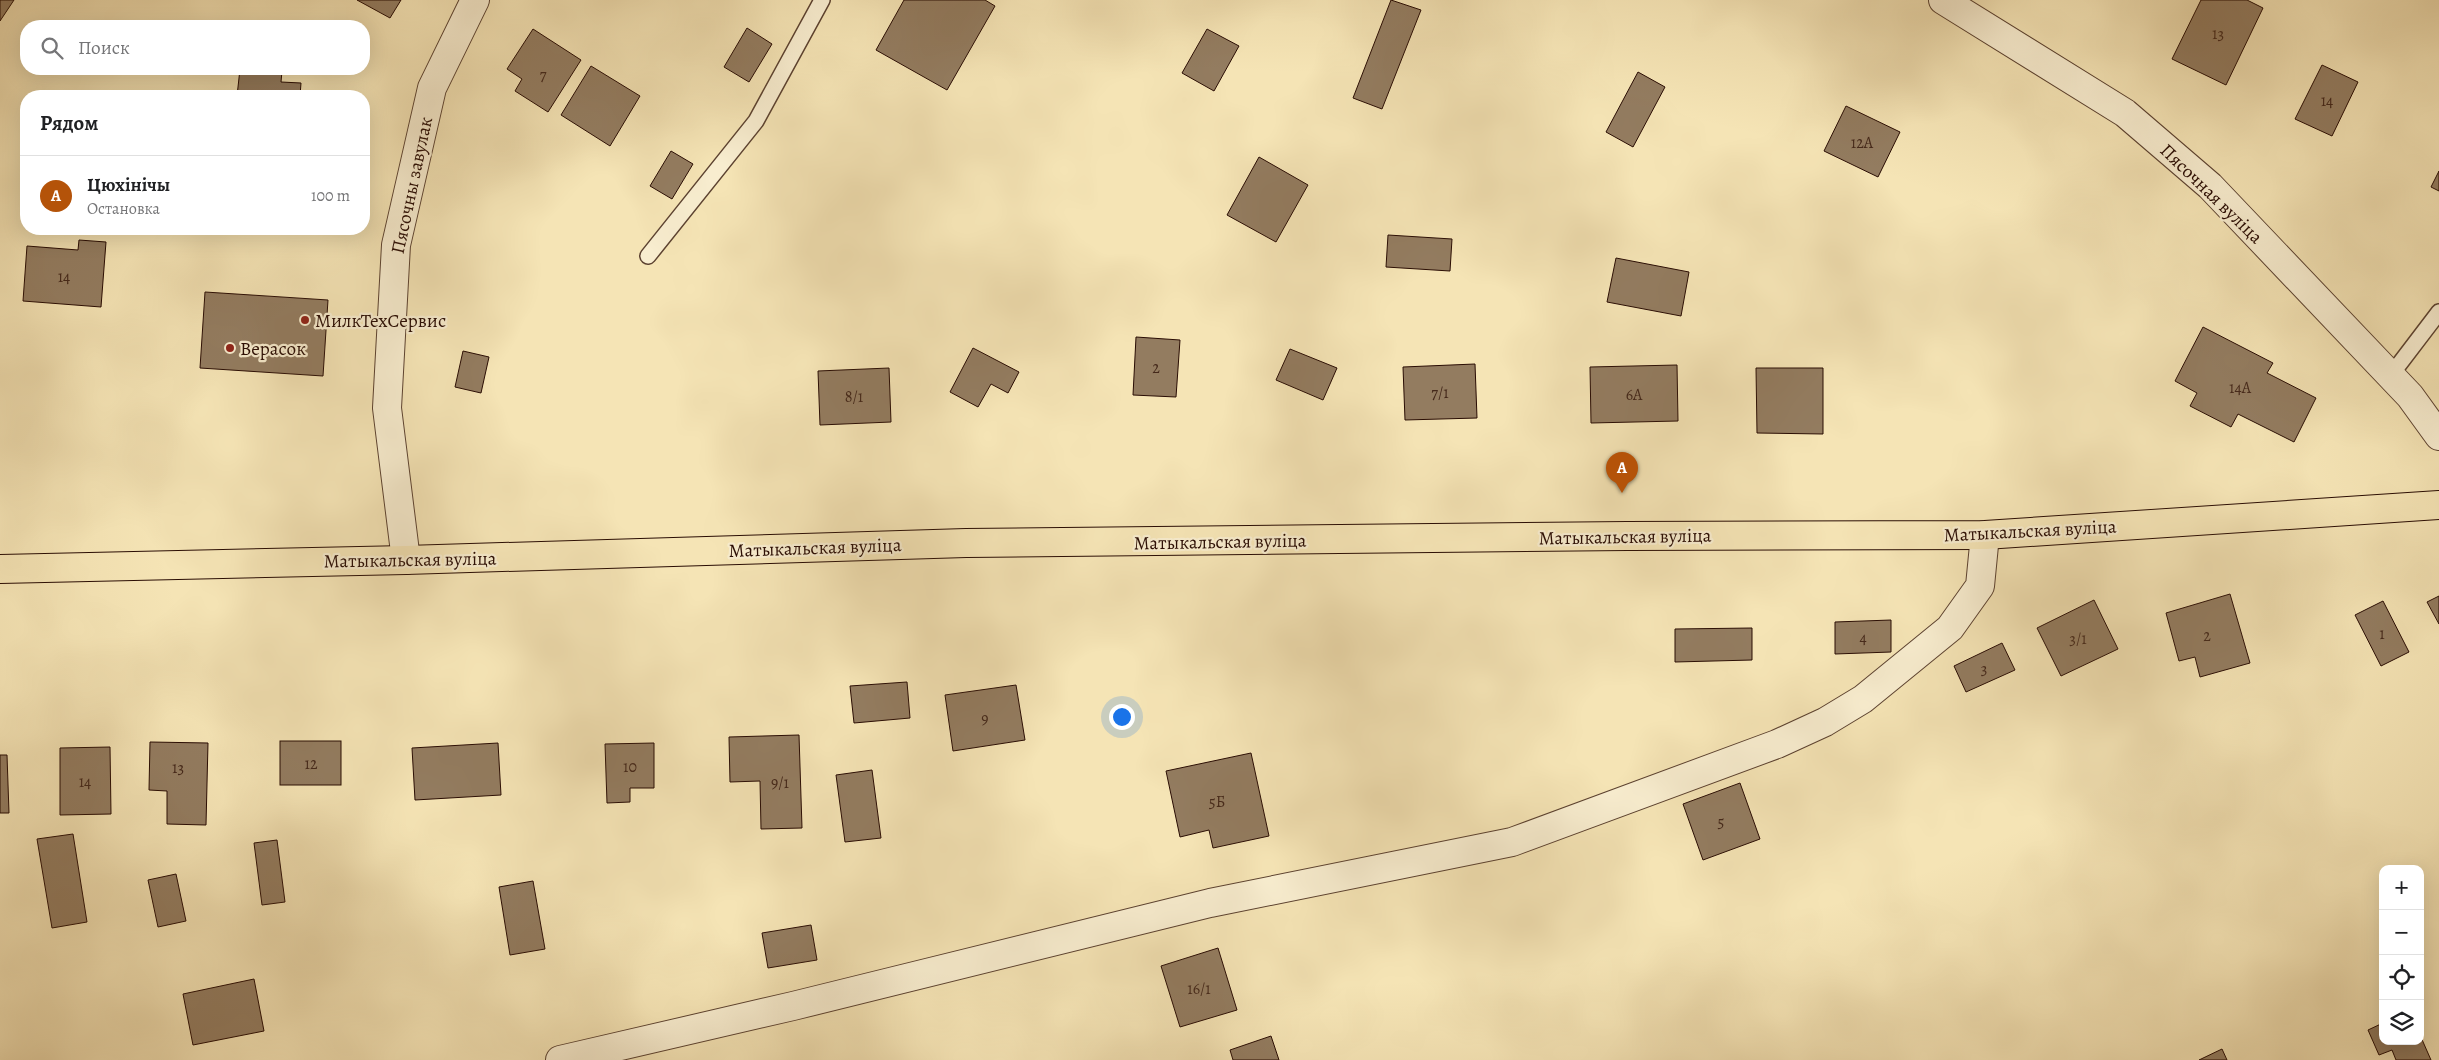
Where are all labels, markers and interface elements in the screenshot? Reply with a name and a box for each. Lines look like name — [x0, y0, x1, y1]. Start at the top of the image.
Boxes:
search box — [20, 20, 370, 75]
house number: 13 — [2212, 23, 2224, 45]
icon: search — [38, 34, 66, 62]
text: Поиск — [78, 35, 130, 61]
house number: 7 — [540, 64, 547, 86]
house number: 14 — [2321, 90, 2333, 112]
text: Рядом — [40, 109, 98, 137]
street label: Пясочны завулак — [385, 114, 439, 256]
house number: 12А — [1851, 132, 1874, 154]
street label: Пясочная вуліца — [2154, 138, 2269, 250]
text: Цюхінічы — [87, 172, 170, 198]
text: A — [51, 185, 61, 207]
text: 100 m — [311, 185, 350, 207]
text: Остановка — [87, 198, 160, 220]
house number: 14 — [58, 266, 70, 288]
place label: МилкТехСервис — [315, 308, 446, 334]
marker: МилкТехСервис — [299, 314, 311, 326]
place label: Верасок — [240, 336, 306, 362]
marker: Верасок — [224, 342, 236, 354]
house number: 2 — [1152, 357, 1160, 379]
house number: 14А — [2229, 377, 2252, 399]
house number: 7/1 — [1431, 382, 1449, 404]
house number: 6А — [1626, 384, 1643, 406]
house number: 8/1 — [845, 386, 864, 408]
pin: A — [1606, 452, 1638, 493]
street label: Матыкальская вуліца — [1943, 513, 2117, 549]
street label: Матыкальская вуліца — [1538, 522, 1712, 552]
street label: Матыкальская вуліца — [1133, 527, 1307, 557]
street label: Матыкальская вуліца — [728, 532, 902, 564]
street label: Матыкальская вуліца — [323, 545, 497, 575]
house number: 1 — [2379, 623, 2385, 645]
house number: 2 — [2203, 625, 2211, 647]
house number: 4 — [1859, 627, 1867, 649]
house number: 3/1 — [2069, 628, 2087, 650]
house number: 3 — [1981, 658, 1987, 680]
your location — [1109, 704, 1135, 730]
house number: 9 — [981, 708, 989, 730]
house number: 12 — [304, 753, 318, 775]
house number: 10 — [623, 756, 637, 778]
house number: 13 — [172, 757, 184, 779]
house number: 14 — [79, 771, 91, 793]
house number: 9/1 — [771, 772, 790, 794]
house number: 5Б — [1209, 791, 1225, 813]
house number: 5 — [1718, 811, 1725, 833]
map controls — [2379, 865, 2424, 1045]
button: + — [2379, 865, 2424, 910]
button: − — [2379, 910, 2424, 955]
button: locate — [2379, 955, 2424, 1000]
house number: 16/1 — [1187, 978, 1211, 1000]
button: layers — [2379, 1000, 2424, 1045]

